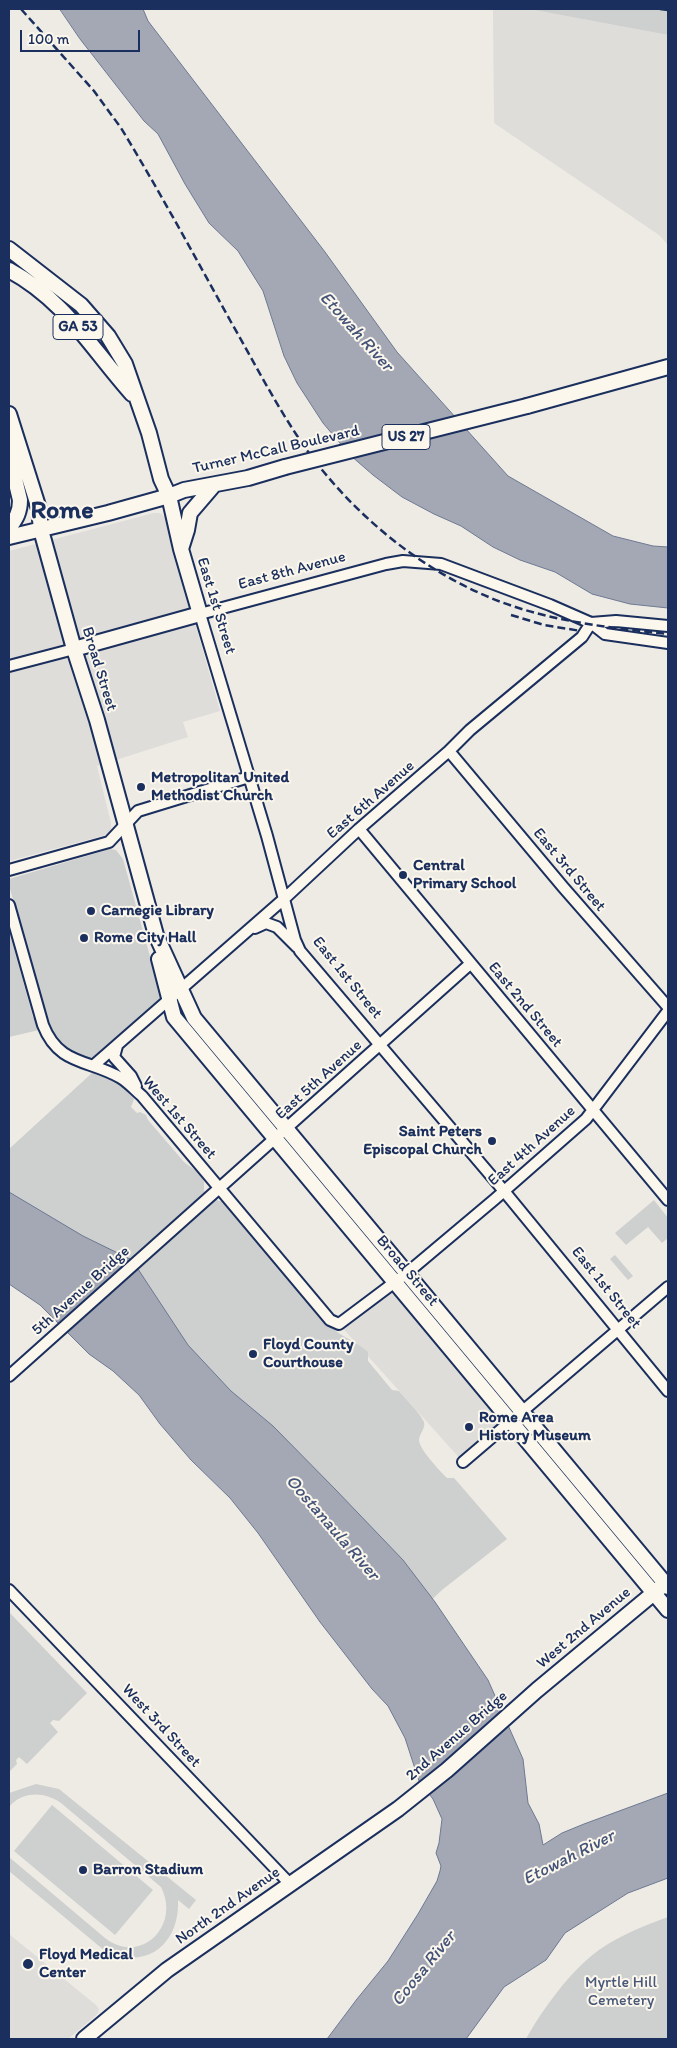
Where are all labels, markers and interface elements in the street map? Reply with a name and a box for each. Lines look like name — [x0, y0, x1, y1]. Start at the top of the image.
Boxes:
scale bar — [22, 20, 142, 52]
text: 100 m — [28, 30, 69, 48]
water label: Etowah River — [315, 288, 397, 376]
road number: GA 53 — [53, 314, 103, 340]
street label: Turner McCall Boulevard — [191, 421, 361, 479]
road number: US 27 — [382, 424, 430, 450]
district label: Rome — [30, 495, 94, 527]
street label: East 8th Avenue — [236, 547, 348, 595]
street label: East 1st Street — [192, 555, 240, 657]
street label: Broad Street — [77, 624, 121, 714]
street label: East 6th Avenue — [323, 757, 419, 843]
place label: Metropolitan United Methodist Church — [151, 768, 289, 806]
marker: Metropolitan United Methodist Church — [135, 781, 147, 793]
street label: East 3rd Street — [528, 824, 610, 916]
place label: Central Primary School — [413, 856, 516, 894]
marker: Central Primary School — [397, 869, 409, 881]
place label: Carnegie Library — [101, 901, 214, 921]
marker: Carnegie Library — [85, 905, 97, 917]
place label: Rome City Hall — [94, 928, 196, 948]
marker: Rome City Hall — [78, 932, 90, 944]
street label: East 1st Street — [308, 933, 386, 1023]
street label: East 2nd Street — [484, 958, 566, 1052]
street label: East 5th Avenue — [272, 1036, 366, 1124]
street label: West 1st Street — [138, 1072, 220, 1164]
street label: East 4th Avenue — [484, 1102, 580, 1190]
place label: Saint Peters Episcopal Church — [363, 1122, 482, 1160]
marker: Saint Peters Episcopal Church — [486, 1135, 498, 1147]
street label: Broad Street — [372, 1231, 442, 1311]
street label: 5th Avenue Bridge — [28, 1242, 134, 1340]
street label: East 1st Street — [567, 1243, 645, 1333]
place label: Floyd County Courthouse — [263, 1335, 354, 1373]
marker: Floyd County Courthouse — [247, 1348, 259, 1360]
place label: Rome Area History Museum — [479, 1408, 591, 1446]
marker: Rome Area History Museum — [463, 1421, 475, 1433]
water label: Oostanaula River — [280, 1471, 384, 1585]
street label: West 2nd Avenue — [533, 1583, 635, 1673]
street label: West 3rd Street — [117, 1680, 205, 1772]
street label: 2nd Avenue Bridge — [402, 1687, 512, 1785]
water label: Etowah River — [520, 1826, 618, 1890]
place label: Barron Stadium — [93, 1860, 203, 1880]
street label: North 2nd Avenue — [172, 1863, 284, 1949]
marker: Barron Stadium — [77, 1864, 89, 1876]
water label: Coosa River — [387, 1927, 461, 2011]
place label: Floyd Medical Center — [39, 1945, 133, 1983]
marker: Floyd Medical Center — [21, 1957, 35, 1971]
park label: Myrtle Hill Cemetery — [585, 1973, 657, 2011]

